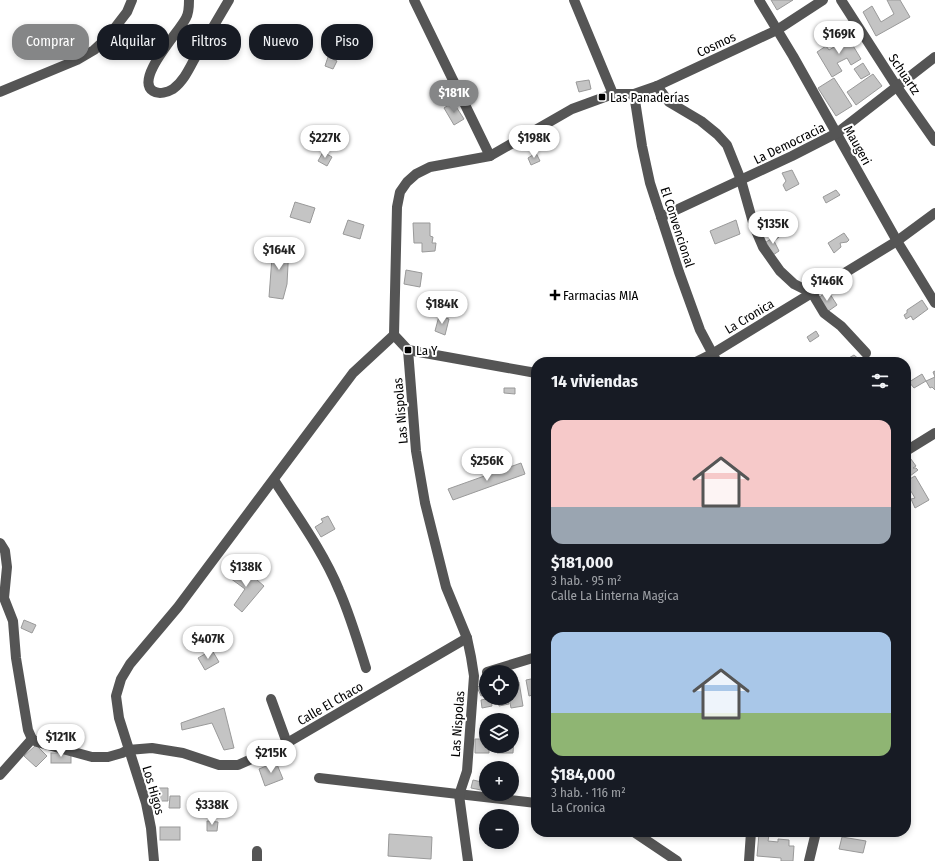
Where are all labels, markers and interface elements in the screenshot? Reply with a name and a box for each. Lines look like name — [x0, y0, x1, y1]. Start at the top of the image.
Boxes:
pin: $169K — [811, 21, 867, 55]
chip: Comprar — [12, 24, 89, 60]
chip: Alquilar — [97, 24, 169, 60]
chip: Filtros — [177, 24, 241, 60]
chip: Nuevo — [249, 24, 313, 60]
chip: Piso — [321, 24, 373, 60]
text: $169K — [823, 26, 855, 41]
street label: Cosmos — [694, 29, 738, 60]
street label: Schuartz — [886, 51, 924, 98]
pin: $181K — [426, 80, 482, 114]
text: $181K — [438, 85, 470, 100]
place label: Las Panaderías — [610, 90, 690, 105]
marker: Las Panaderías — [597, 92, 607, 102]
street label: La Democracia — [751, 120, 827, 167]
street label: Maugeri — [841, 123, 874, 167]
pin: $227K — [297, 125, 353, 159]
pin: $198K — [506, 125, 562, 159]
text: $227K — [309, 130, 341, 145]
text: $198K — [518, 130, 550, 145]
street label: El Convencional — [657, 185, 698, 270]
pin: $135K — [745, 211, 801, 245]
text: $135K — [757, 216, 789, 231]
pin: $164K — [251, 237, 307, 271]
text: $164K — [263, 242, 295, 257]
pin: $146K — [799, 268, 855, 302]
text: $146K — [811, 273, 843, 288]
place label: Farmacias MIA — [563, 288, 639, 303]
marker: Farmacias MIA — [550, 290, 560, 300]
pin: $184K — [414, 291, 470, 325]
text: $184K — [426, 296, 458, 311]
street label: La Cronica — [722, 296, 776, 337]
place label: La Y — [416, 343, 438, 358]
marker: La Y — [403, 345, 413, 355]
icon: filters — [869, 370, 891, 392]
text: 14 viviendas — [551, 371, 638, 392]
street label: Las Nispolas — [390, 377, 411, 445]
icon: home — [685, 446, 757, 518]
pin: $256K — [459, 448, 515, 482]
text: $256K — [470, 453, 504, 468]
text: $181,000 — [551, 552, 613, 573]
pin: $138K — [218, 554, 274, 588]
text: $138K — [230, 559, 262, 574]
text: 3 hab. · 95 m² — [551, 573, 622, 588]
text: Calle La Linterna Magica — [551, 588, 679, 603]
pin: $407K — [180, 626, 236, 660]
text: $407K — [191, 631, 225, 646]
icon: home — [685, 658, 757, 730]
map controls — [479, 665, 519, 849]
button: locate — [479, 665, 519, 705]
street label: Calle El Chaco — [295, 679, 366, 728]
street label: Las Nispolas — [448, 690, 467, 758]
button: layers — [479, 713, 519, 753]
pin: $121K — [33, 724, 89, 758]
text: $121K — [46, 729, 76, 744]
pin: $215K — [243, 740, 299, 774]
text: $215K — [255, 745, 287, 760]
button: + — [479, 761, 519, 801]
street label: Los Higos — [139, 764, 168, 817]
text: $184,000 — [551, 764, 615, 785]
text: 3 hab. · 116 m² — [551, 785, 626, 800]
pin: $338K — [184, 792, 240, 826]
text: $338K — [195, 797, 229, 812]
text: La Cronica — [551, 800, 605, 815]
button: − — [479, 809, 519, 849]

